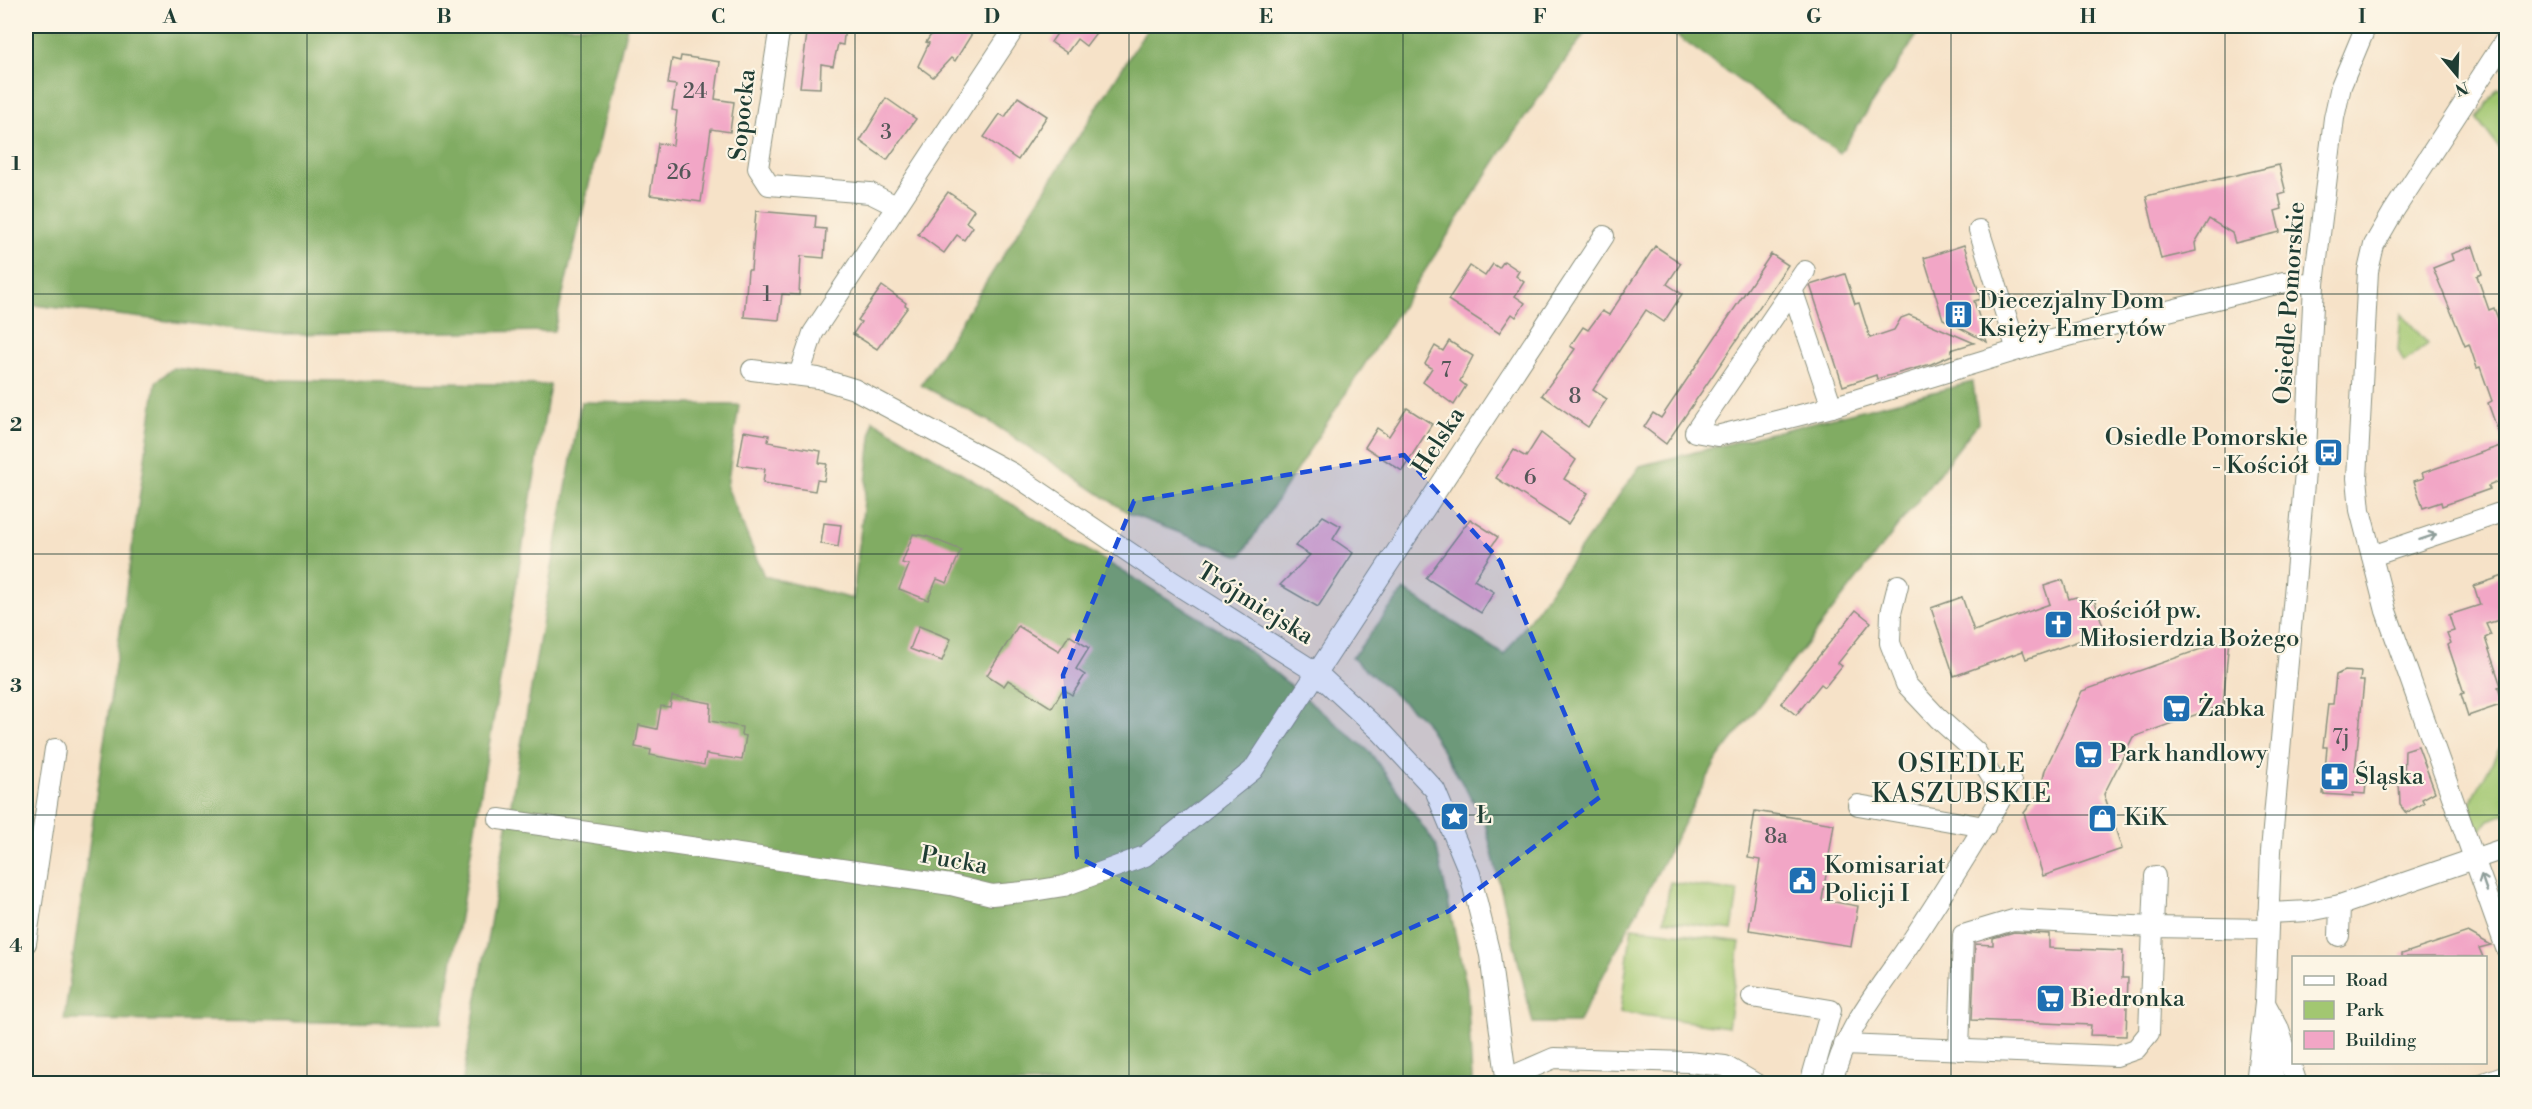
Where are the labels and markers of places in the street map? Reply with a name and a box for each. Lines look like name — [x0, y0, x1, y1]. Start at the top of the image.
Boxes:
place label: Diecezjalny Dom Księży Emerytów — [1979, 286, 2167, 344]
building icon: Diecezjalny Dom Księży Emerytów — [1942, 299, 1974, 331]
place label: Osiedle Pomorskie - Kościół — [2105, 423, 2309, 481]
bus stop icon: Osiedle Pomorskie - Kościół — [2313, 436, 2345, 468]
place label: Kościół pw. Miłosierdzia Bożego — [2079, 596, 2300, 654]
church icon: Kościół pw. Miłosierdzia Bożego — [2042, 609, 2074, 641]
supermarket icon: Żabka — [2161, 693, 2193, 725]
place label: Żabka — [2198, 693, 2266, 724]
supermarket icon: Park handlowy — [2073, 738, 2105, 770]
place label: Park handlowy — [2110, 739, 2268, 769]
place label: Śląska — [2355, 760, 2425, 792]
pharmacy icon: Śląska — [2318, 761, 2350, 793]
place icon: Ł — [1439, 800, 1471, 832]
place label: Ł — [1476, 801, 1492, 831]
shop icon: KiK — [2087, 802, 2119, 834]
place label: KiK — [2124, 803, 2168, 833]
place label: Komisariat Policji I — [1824, 851, 1946, 909]
public building icon: Komisariat Policji I — [1787, 864, 1819, 896]
supermarket icon: Biedronka — [2034, 983, 2066, 1015]
place label: Biedronka — [2070, 984, 2186, 1014]

